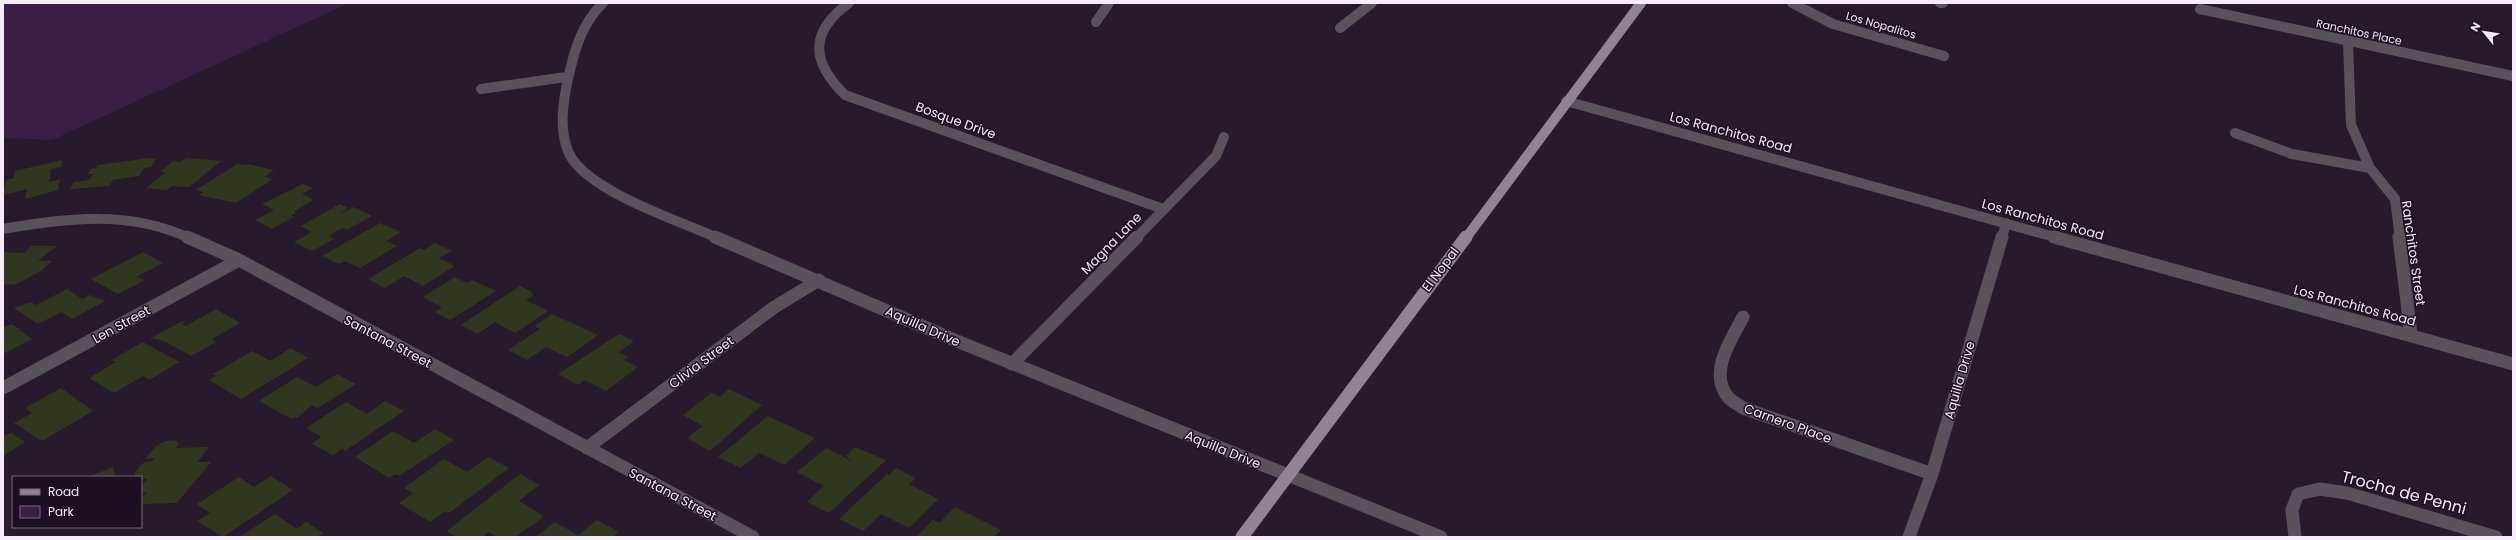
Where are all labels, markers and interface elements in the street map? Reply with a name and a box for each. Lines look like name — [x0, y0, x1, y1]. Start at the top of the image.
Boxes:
street label: Los Nopalitos — [1844, 7, 1918, 43]
north arrow — [2464, 12, 2504, 52]
street label: Ranchitos Place — [2315, 15, 2404, 49]
text: N — [2466, 19, 2484, 35]
street label: Bosque Drive — [913, 97, 999, 144]
street label: Los Ranchitos Road — [1668, 107, 1794, 158]
street label: Los Ranchitos Road — [1980, 194, 2106, 245]
street label: Ranchitos Street — [2397, 199, 2430, 307]
street label: Magna Lane — [1077, 208, 1146, 279]
street label: El Nopal — [1417, 243, 1464, 296]
street label: Los Ranchitos Road — [2292, 280, 2418, 331]
street label: Len Street — [89, 301, 154, 348]
street label: Aquilla Drive — [882, 301, 963, 351]
street label: Santana Street — [341, 310, 435, 373]
street label: Clivia Street — [665, 331, 738, 393]
street label: Aquilla Drive — [1939, 339, 1980, 421]
street label: Carnero Place — [1741, 399, 1834, 448]
street label: Aquilla Drive — [1182, 426, 1264, 473]
street label: Santana Street — [626, 463, 720, 526]
street label: Trocha de Penni — [2339, 465, 2469, 520]
legend — [12, 476, 142, 528]
text: Road — [48, 483, 79, 500]
text: Park — [48, 503, 75, 520]

